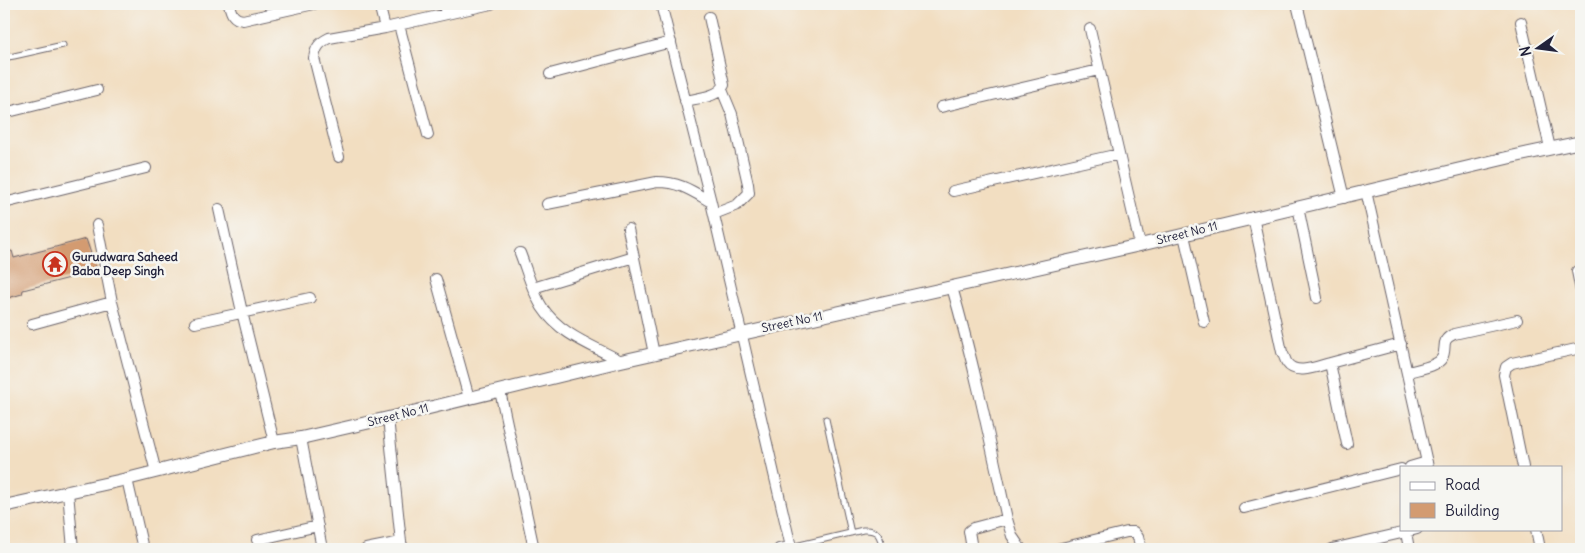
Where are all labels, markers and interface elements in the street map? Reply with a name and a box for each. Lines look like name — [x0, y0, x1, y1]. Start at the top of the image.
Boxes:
north arrow — [1512, 22, 1562, 72]
text: N — [1515, 44, 1535, 58]
street label: Street No 11 — [1155, 218, 1219, 247]
place label: Gurudwara Saheed Baba Deep Singh — [72, 249, 178, 279]
temple icon: Gurudwara Saheed Baba Deep Singh — [42, 251, 68, 277]
street label: Street No 11 — [760, 308, 824, 335]
street label: Street No 11 — [366, 400, 430, 429]
legend — [1400, 466, 1562, 530]
text: Road — [1445, 475, 1480, 494]
text: Building — [1445, 501, 1500, 520]

